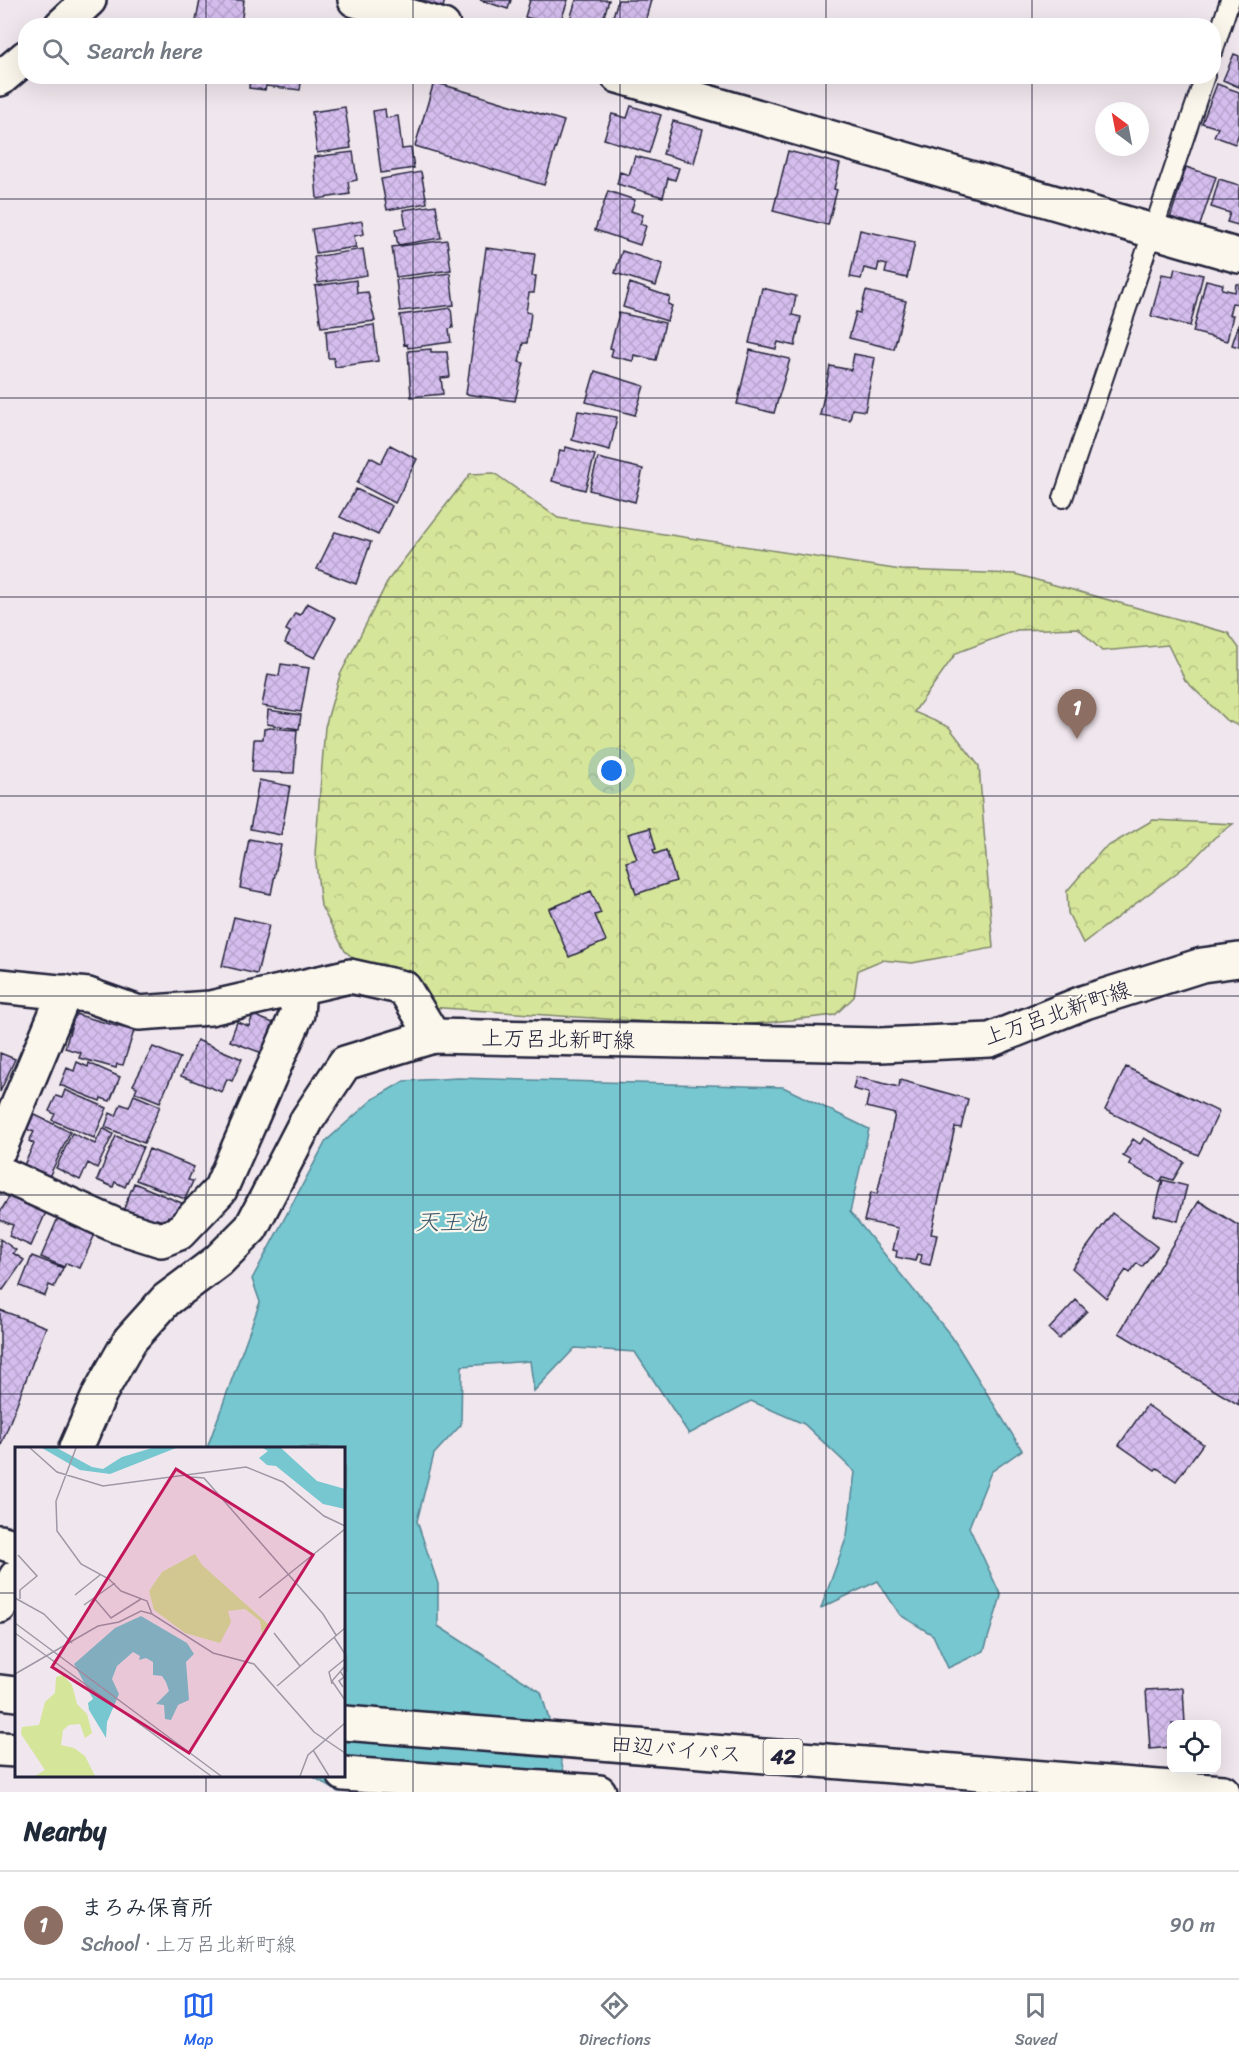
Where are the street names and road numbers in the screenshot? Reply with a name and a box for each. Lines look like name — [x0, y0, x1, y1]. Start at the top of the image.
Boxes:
street label: 上万呂北新町線 — [978, 969, 1136, 1057]
street label: 上万呂北新町線 — [481, 1018, 635, 1060]
street label: 田辺バイパス — [609, 1724, 743, 1774]
road number: 42 — [764, 1739, 802, 1775]

